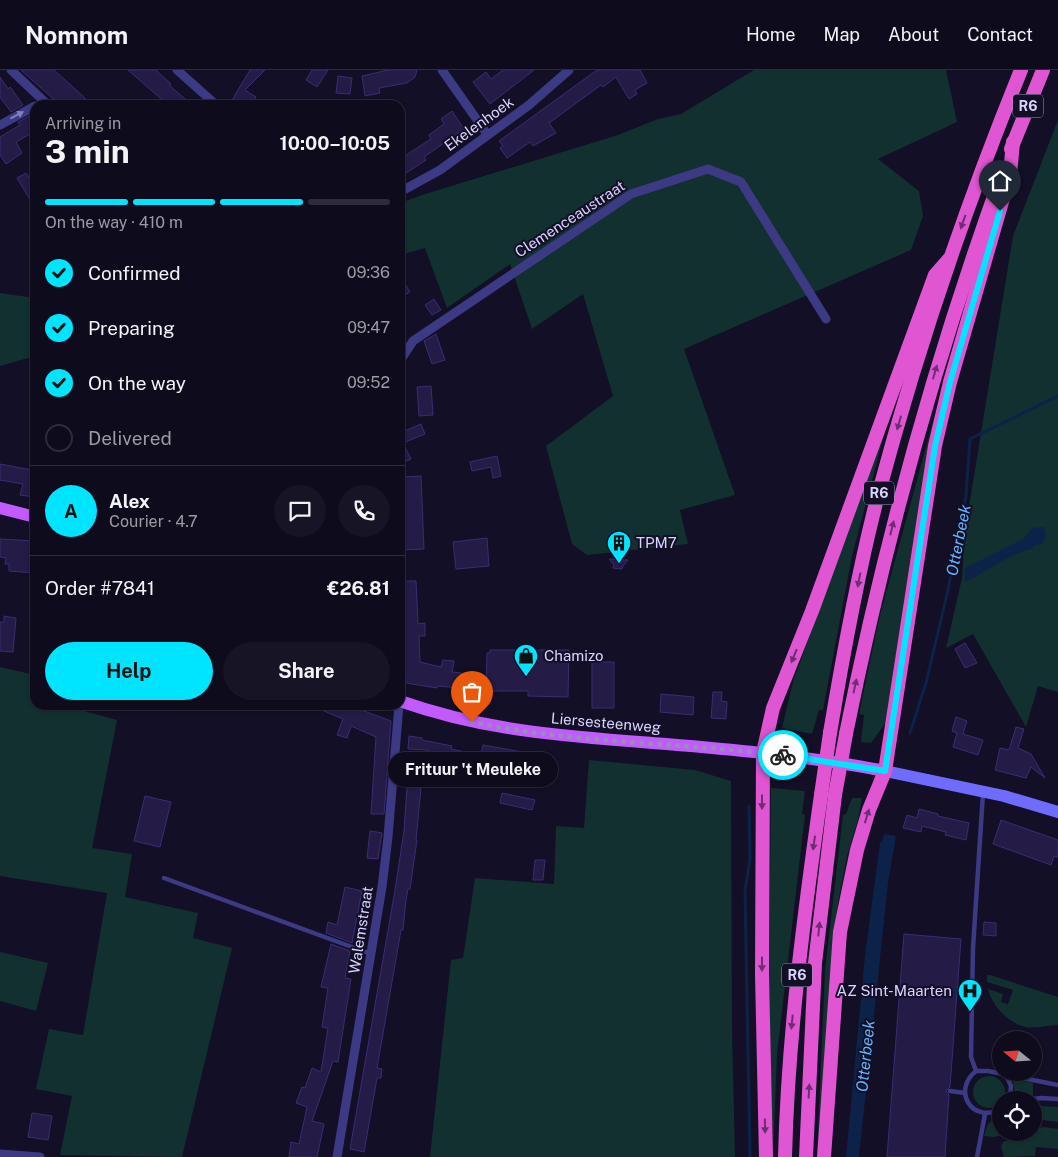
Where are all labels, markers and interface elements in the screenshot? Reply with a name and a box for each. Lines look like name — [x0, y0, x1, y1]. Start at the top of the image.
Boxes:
text: Nomnom — [25, 21, 128, 49]
text: Home — [746, 24, 796, 45]
text: Map — [824, 24, 860, 45]
text: About — [888, 24, 939, 45]
text: Contact — [967, 24, 1033, 45]
street label: Ekelenhoek — [441, 93, 516, 154]
road number: R6 — [1013, 94, 1043, 118]
one-way arrow — [10, 111, 25, 119]
text: Arriving in — [45, 114, 121, 133]
text: 10:00–10:05 — [280, 132, 390, 154]
text: 3 min — [45, 133, 130, 170]
pin — [979, 160, 1021, 211]
icon: home — [986, 167, 1014, 195]
street label: Clemenceaustraat — [512, 177, 628, 260]
text: On the way · 410 m — [45, 213, 183, 232]
one-way arrow — [959, 214, 966, 229]
icon: check — [45, 259, 73, 287]
text: Confirmed — [88, 262, 181, 284]
text: 09:36 — [347, 263, 390, 282]
icon: check — [45, 314, 73, 342]
text: Preparing — [88, 317, 175, 339]
text: 09:47 — [347, 318, 390, 337]
one-way arrow — [932, 364, 940, 379]
icon: check — [45, 369, 73, 397]
text: On the way — [88, 372, 186, 394]
text: 09:52 — [347, 373, 390, 392]
one-way arrow — [894, 415, 902, 430]
text: Delivered — [88, 427, 172, 449]
road number: R6 — [864, 482, 894, 504]
button: chat — [274, 485, 326, 537]
button: phone — [338, 485, 390, 537]
text: Alex — [109, 490, 150, 512]
text: A — [64, 500, 78, 522]
water label: Otterbeek — [942, 502, 975, 577]
text: Courier · 4.7 — [109, 512, 198, 531]
one-way arrow — [888, 521, 896, 536]
building icon: TPM7 — [606, 530, 632, 564]
place label: TPM7 — [636, 534, 677, 551]
one-way arrow — [855, 573, 863, 588]
text: Order #7841 — [45, 577, 155, 599]
text: €26.81 — [327, 577, 390, 599]
button: Help — [45, 642, 213, 700]
button: Share — [223, 642, 390, 700]
shop icon: Chamizo — [513, 643, 539, 677]
place label: Chamizo — [544, 647, 604, 664]
one-way arrow — [790, 649, 797, 664]
pin — [451, 671, 493, 722]
icon: bag — [458, 678, 486, 706]
one-way arrow — [851, 679, 859, 694]
street label: Liersesteenweg — [550, 709, 662, 736]
courier — [758, 730, 808, 780]
icon: bike — [769, 741, 797, 769]
callout: Frituur 't Meuleke — [387, 752, 557, 787]
text: Frituur 't Meuleke — [405, 760, 541, 779]
one-way arrow — [758, 794, 766, 810]
one-way arrow — [864, 809, 871, 824]
one-way arrow — [810, 835, 818, 851]
street label: Walemstraat — [345, 885, 376, 975]
one-way arrow — [815, 920, 823, 936]
one-way arrow — [758, 956, 766, 972]
road number: R6 — [782, 964, 812, 986]
hospital icon: AZ Sint-Maarten — [957, 978, 983, 1012]
place label: AZ Sint-Maarten — [837, 982, 952, 999]
one-way arrow — [788, 1014, 796, 1030]
water label: Otterbeek — [852, 1019, 879, 1093]
north arrow — [992, 1031, 1042, 1081]
map controls — [992, 1031, 1042, 1141]
one-way arrow — [805, 1083, 813, 1099]
button: locate — [992, 1091, 1042, 1141]
one-way arrow — [761, 1119, 769, 1135]

